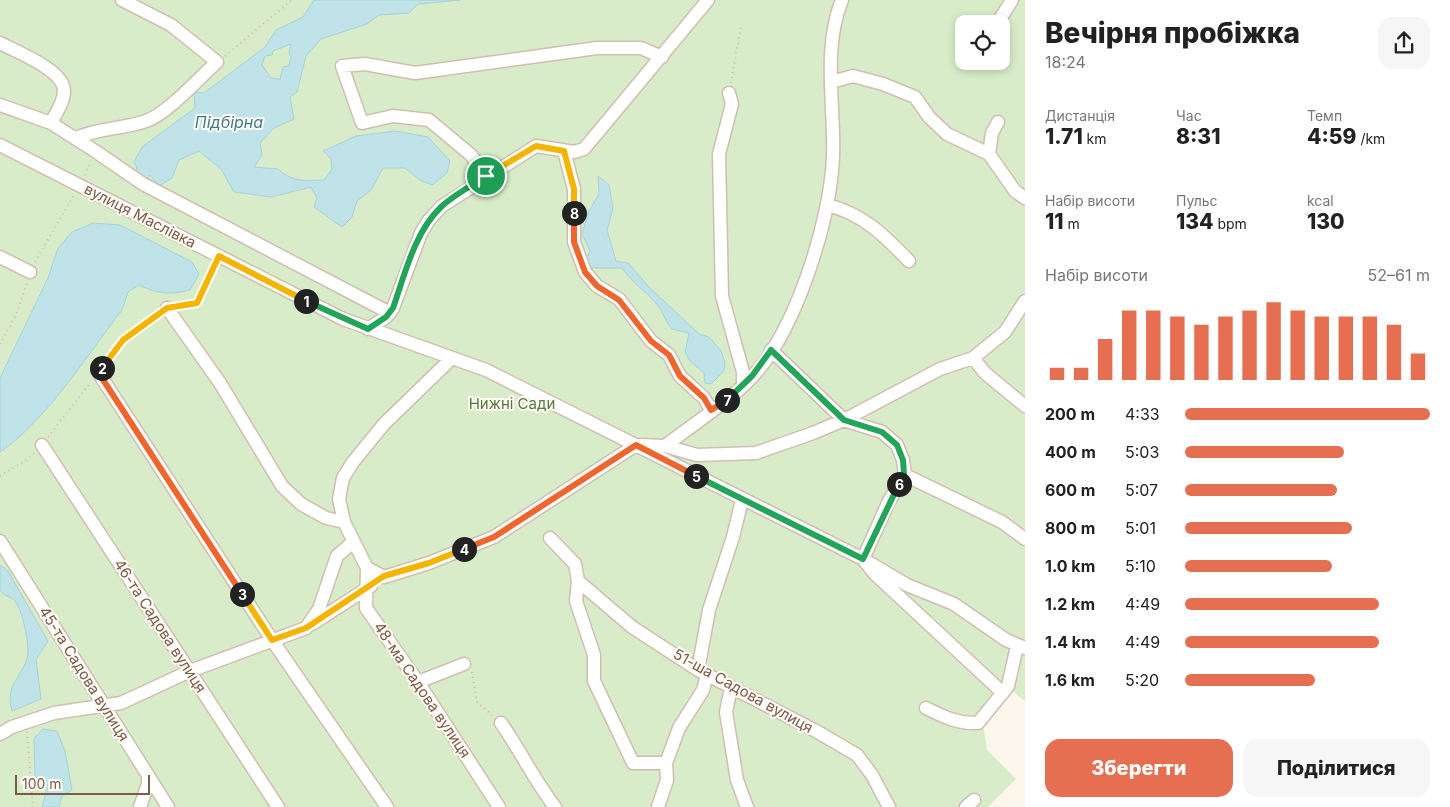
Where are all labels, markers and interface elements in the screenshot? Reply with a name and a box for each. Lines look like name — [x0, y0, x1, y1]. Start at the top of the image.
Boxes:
map controls — [955, 15, 1010, 70]
button: locate — [955, 15, 1010, 70]
text: Вечірня пробіжка — [1045, 16, 1300, 50]
button: share — [1378, 17, 1430, 69]
text: 18:24 — [1045, 52, 1086, 72]
text: Дистанція — [1045, 107, 1115, 124]
text: Час — [1176, 107, 1202, 124]
text: Темп — [1307, 107, 1342, 124]
water label: Підбірна — [195, 112, 263, 132]
text: 1.71 — [1045, 124, 1083, 149]
text: 8:31 — [1176, 124, 1220, 149]
text: 4:59 — [1307, 124, 1356, 149]
text: km — [1083, 130, 1107, 147]
text: /km — [1356, 130, 1385, 147]
pin — [465, 155, 507, 197]
icon: arrive — [472, 162, 500, 190]
street label: вулиця Маслівка — [81, 179, 199, 252]
text: Набір висоти — [1045, 192, 1135, 209]
text: Пульс — [1176, 192, 1218, 209]
text: kcal — [1307, 192, 1334, 209]
pin: 8 — [562, 200, 586, 226]
text: 8 — [570, 205, 579, 222]
text: 11 — [1045, 209, 1064, 234]
text: 134 — [1176, 209, 1214, 234]
text: 130 — [1307, 209, 1345, 234]
text: m — [1064, 215, 1080, 232]
text: bpm — [1214, 215, 1247, 232]
text: Набір висоти — [1045, 265, 1148, 285]
text: 52–61 m — [1368, 265, 1430, 285]
pin: 1 — [294, 288, 318, 314]
text: 1 — [303, 293, 310, 310]
pin: 2 — [90, 356, 114, 380]
text: 2 — [98, 360, 107, 377]
pin: 7 — [714, 388, 740, 412]
text: 7 — [723, 392, 732, 409]
park label: Нижні Сади — [469, 394, 555, 413]
text: 200 m — [1045, 404, 1095, 424]
text: 4:33 — [1125, 404, 1160, 424]
text: 400 m — [1045, 442, 1096, 462]
text: 5:03 — [1125, 442, 1159, 462]
pin: 5 — [684, 464, 708, 488]
text: 5 — [692, 468, 701, 485]
pin: 6 — [886, 472, 912, 496]
text: 6 — [895, 476, 904, 493]
text: 600 m — [1045, 480, 1095, 500]
text: 5:07 — [1125, 480, 1158, 500]
text: 800 m — [1045, 518, 1095, 538]
text: 5:01 — [1125, 518, 1156, 538]
pin: 4 — [452, 536, 476, 562]
text: 4 — [460, 541, 469, 558]
street label: 46-та Садова вулиця — [110, 555, 211, 696]
text: 1.0 km — [1045, 556, 1095, 576]
text: 5:10 — [1125, 556, 1156, 576]
pin: 3 — [230, 582, 254, 606]
text: 3 — [238, 586, 247, 603]
text: 1.2 km — [1045, 594, 1095, 614]
text: 4:49 — [1125, 594, 1160, 614]
street label: 45-та Садова вулиця — [35, 603, 134, 745]
street label: 48-ма Садова вулиця — [370, 618, 475, 761]
text: 1.4 km — [1045, 632, 1096, 652]
text: 4:49 — [1125, 632, 1160, 652]
street label: 51-ша Садова вулиця — [670, 644, 817, 737]
text: 1.6 km — [1045, 670, 1095, 690]
text: 5:20 — [1125, 670, 1159, 690]
button: Зберегти — [1045, 739, 1233, 797]
button: Поділитися — [1243, 739, 1430, 797]
scale bar — [15, 772, 150, 795]
text: 100 m — [22, 775, 62, 792]

